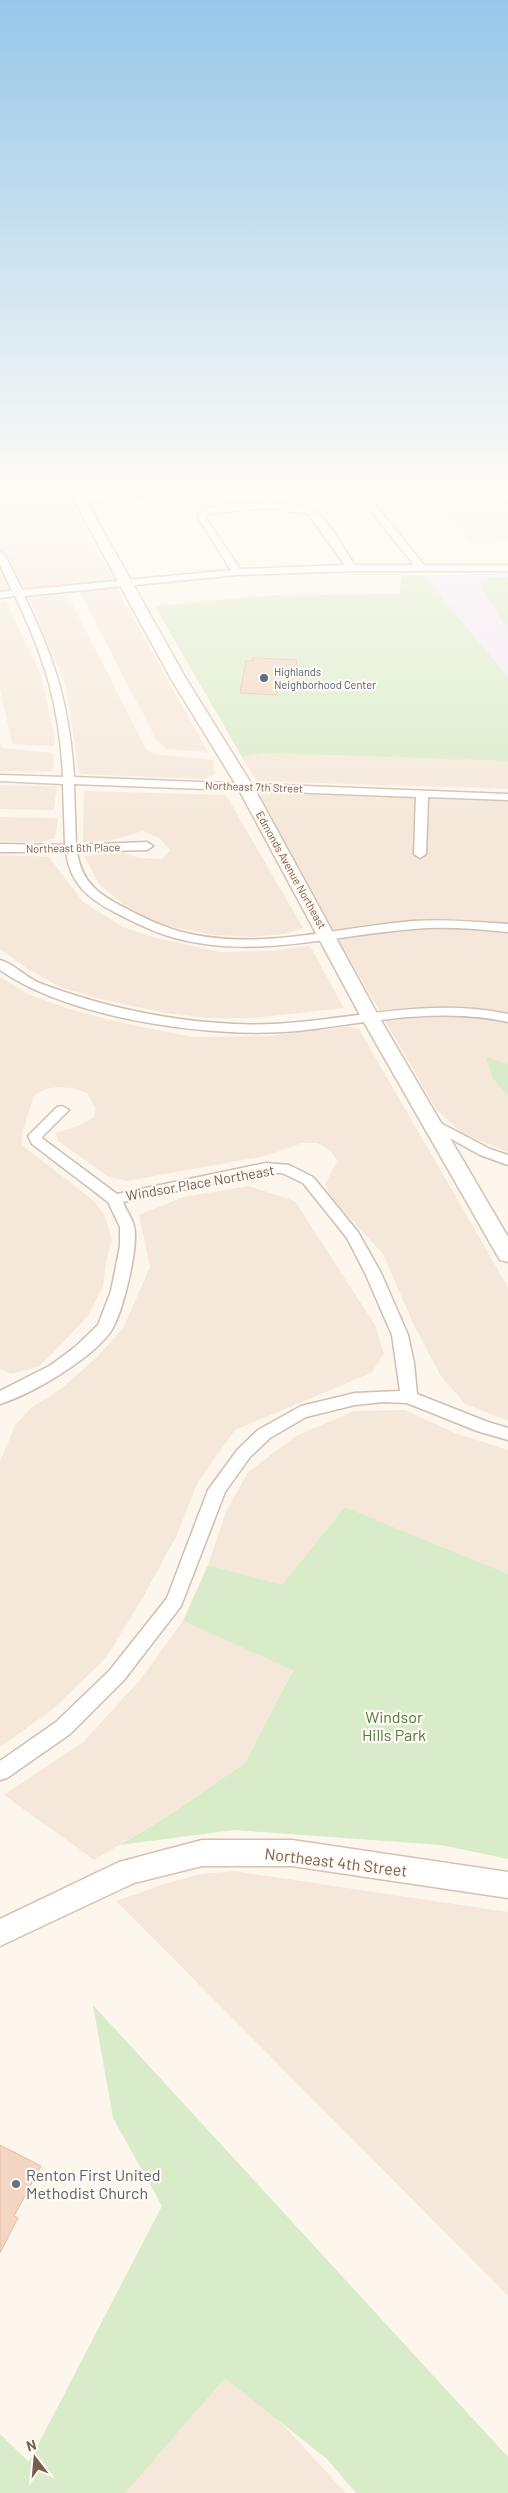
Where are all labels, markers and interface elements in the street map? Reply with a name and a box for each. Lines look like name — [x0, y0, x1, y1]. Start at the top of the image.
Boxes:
place label: Highlands Neighborhood Center — [274, 665, 376, 691]
marker: Highlands Neighborhood Center — [258, 672, 270, 684]
street label: Northeast 7th Street — [205, 778, 303, 795]
street label: Edmonds Avenue Northeast — [254, 809, 329, 931]
street label: Northeast 6th Place — [26, 840, 120, 855]
street label: Windsor Place Northeast — [124, 1161, 276, 1204]
park label: Windsor Hills Park — [362, 1707, 426, 1744]
street label: Northeast 4th Street — [264, 1843, 408, 1880]
place label: Renton First United Methodist Church — [26, 2165, 161, 2202]
marker: Renton First United Methodist Church — [10, 2178, 22, 2190]
north arrow — [10, 2433, 60, 2483]
text: N — [24, 2436, 38, 2454]

